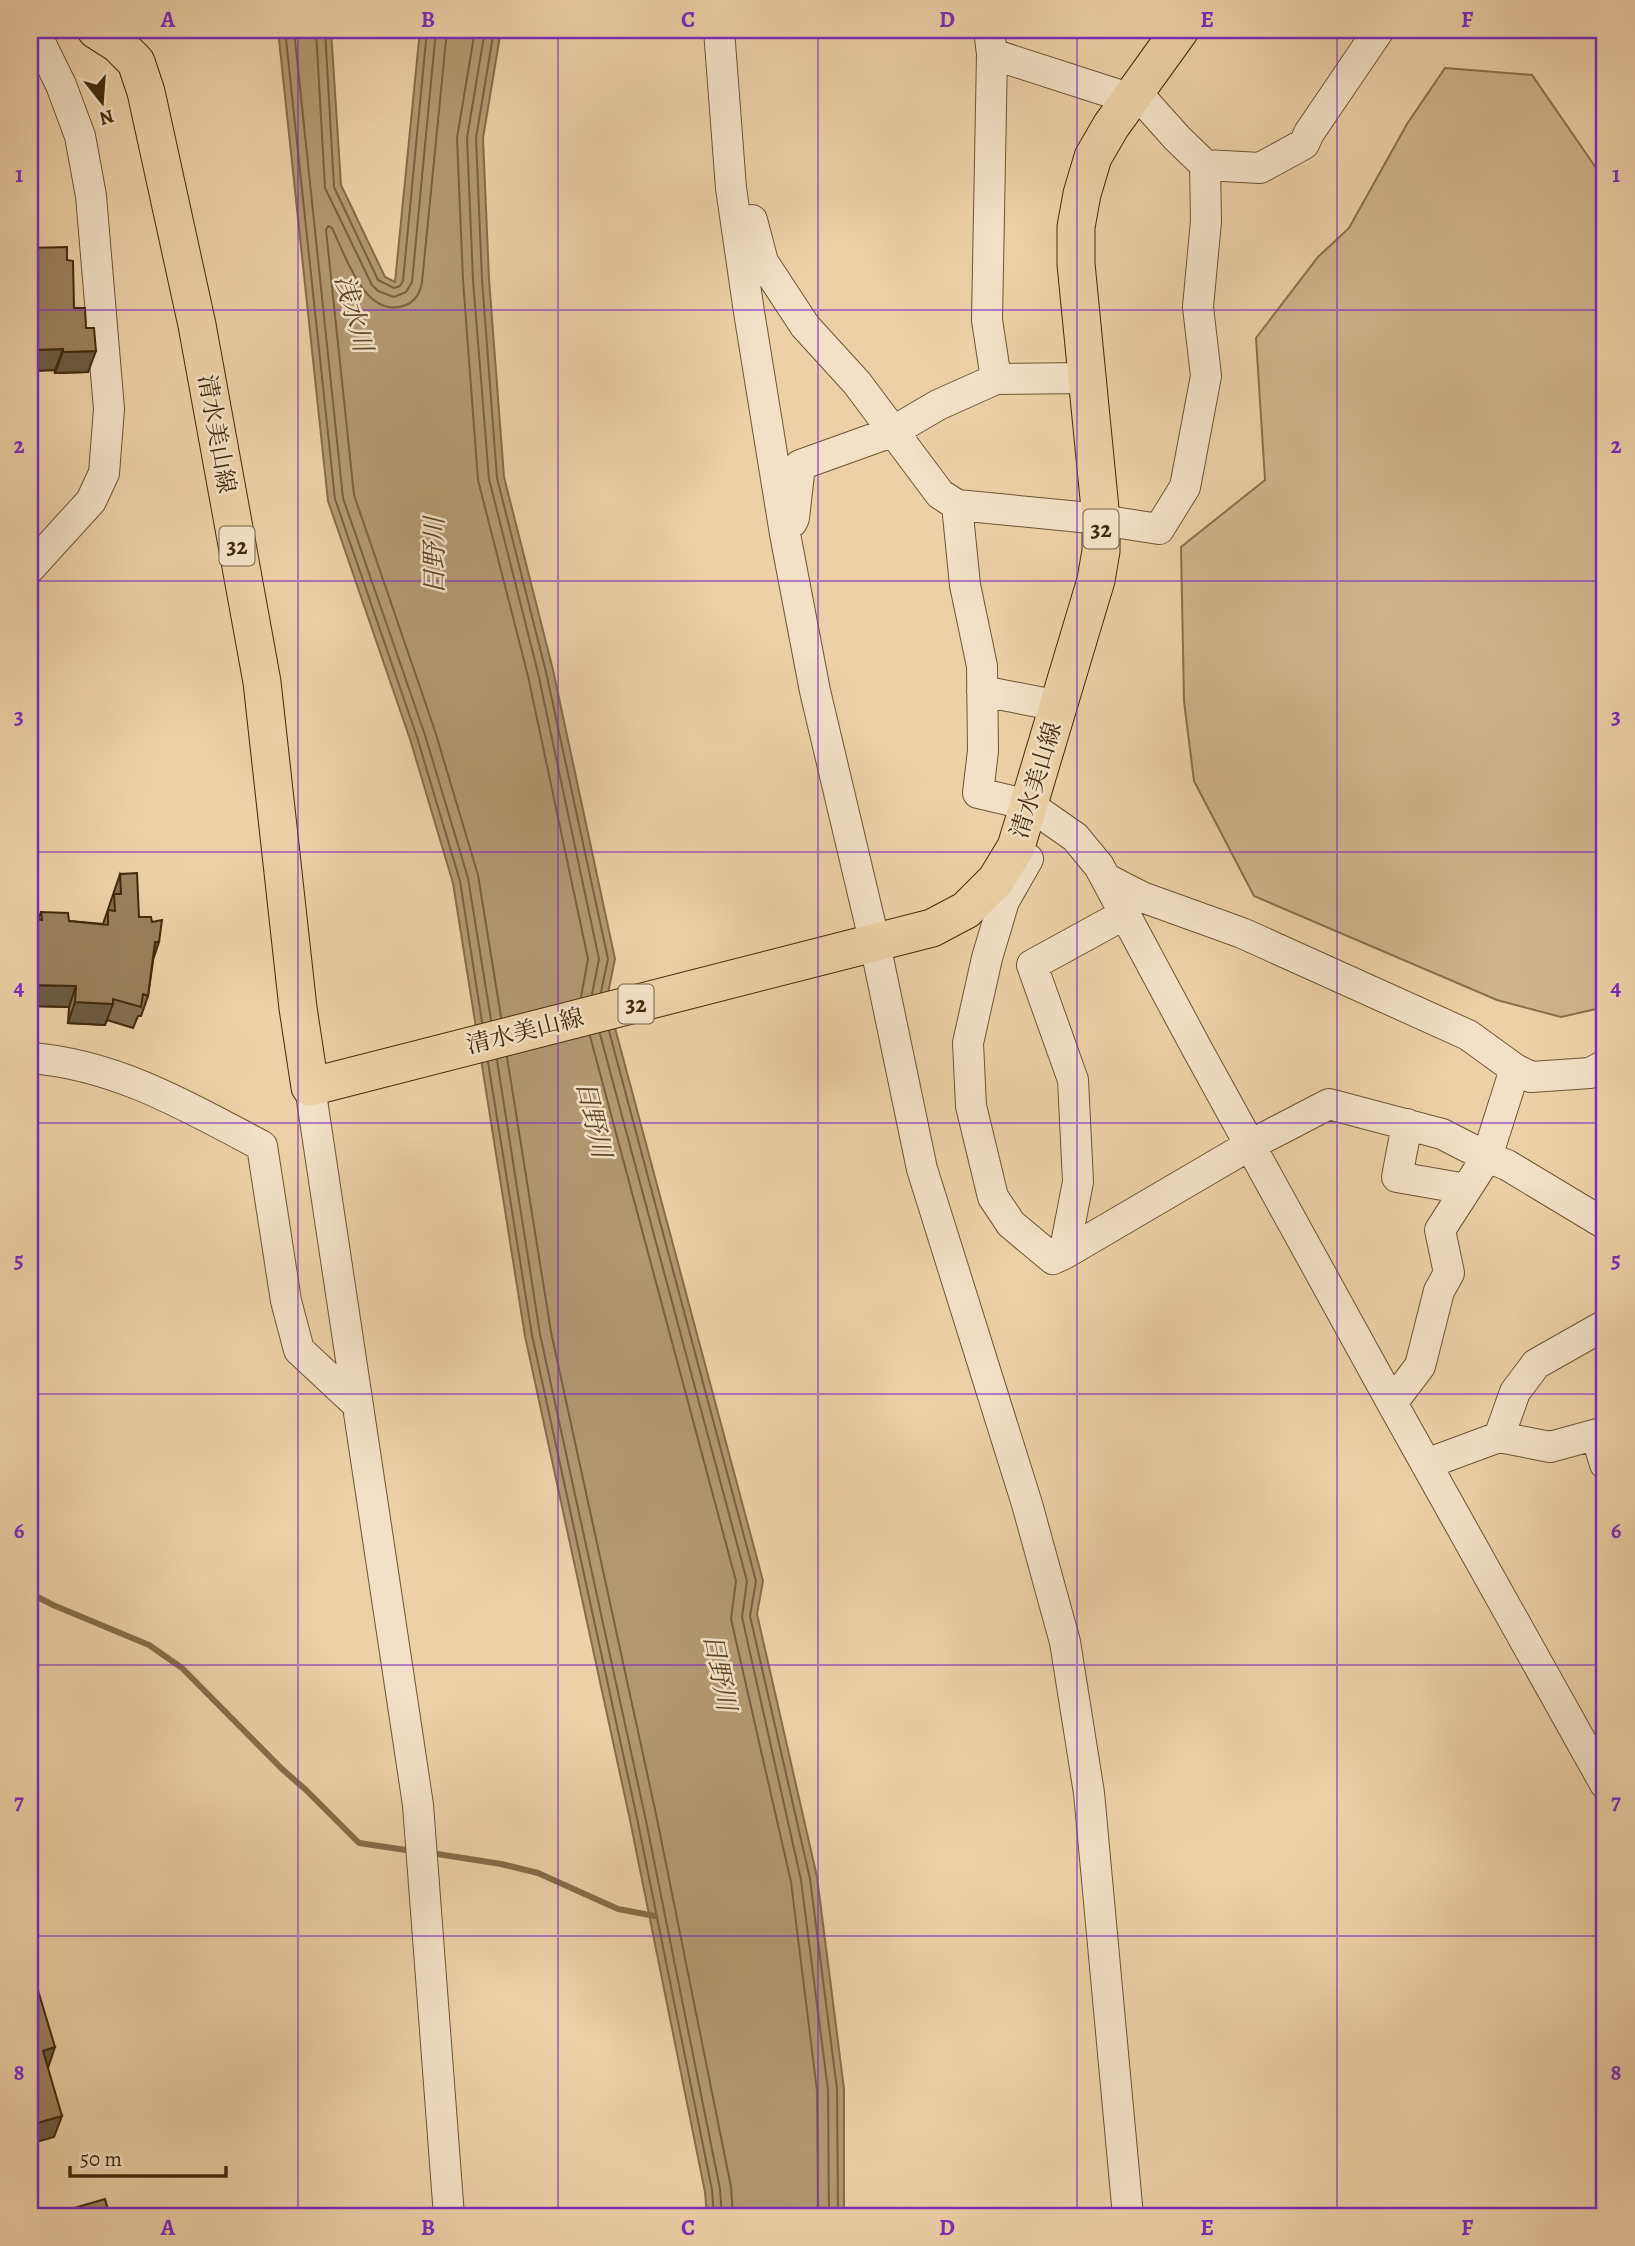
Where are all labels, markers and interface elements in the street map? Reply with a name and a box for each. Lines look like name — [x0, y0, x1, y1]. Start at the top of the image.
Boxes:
text: A — [160, 4, 176, 35]
text: B — [421, 4, 435, 35]
text: C — [681, 4, 695, 35]
text: D — [939, 4, 955, 35]
text: E — [1200, 4, 1214, 35]
text: F — [1461, 4, 1474, 35]
north arrow — [66, 66, 136, 136]
text: N — [96, 103, 117, 132]
text: 1 — [15, 159, 23, 190]
text: 1 — [1612, 159, 1620, 190]
water label: 浅水川 — [327, 271, 381, 358]
street label: 清水美山線 — [191, 372, 243, 496]
text: 2 — [13, 430, 25, 461]
text: 2 — [1610, 430, 1622, 461]
road number: 32 — [1084, 509, 1118, 548]
water label: 日野川 — [417, 514, 452, 595]
road number: 32 — [219, 526, 254, 566]
text: 3 — [14, 701, 24, 732]
text: 3 — [1611, 701, 1621, 732]
street label: 清水美山線 — [1003, 718, 1069, 842]
text: 4 — [14, 972, 25, 1003]
text: 4 — [1611, 972, 1622, 1003]
road number: 32 — [618, 984, 654, 1023]
street label: 清水美山線 — [463, 1001, 587, 1061]
water label: 日野川 — [568, 1077, 620, 1164]
text: 5 — [14, 1244, 24, 1275]
text: 5 — [1611, 1244, 1621, 1275]
text: 6 — [14, 1515, 25, 1546]
text: 6 — [1611, 1515, 1622, 1546]
water label: 日野川 — [695, 1630, 745, 1717]
text: 7 — [14, 1786, 24, 1817]
text: 7 — [1611, 1786, 1621, 1817]
text: 8 — [13, 2057, 25, 2088]
text: 8 — [1610, 2057, 1622, 2088]
scale bar — [70, 2134, 226, 2178]
text: 50 m — [80, 2145, 122, 2173]
text: A — [160, 2212, 176, 2243]
text: B — [421, 2212, 435, 2243]
text: C — [681, 2212, 695, 2243]
text: D — [939, 2212, 955, 2243]
text: E — [1200, 2212, 1214, 2243]
text: F — [1461, 2212, 1474, 2243]

